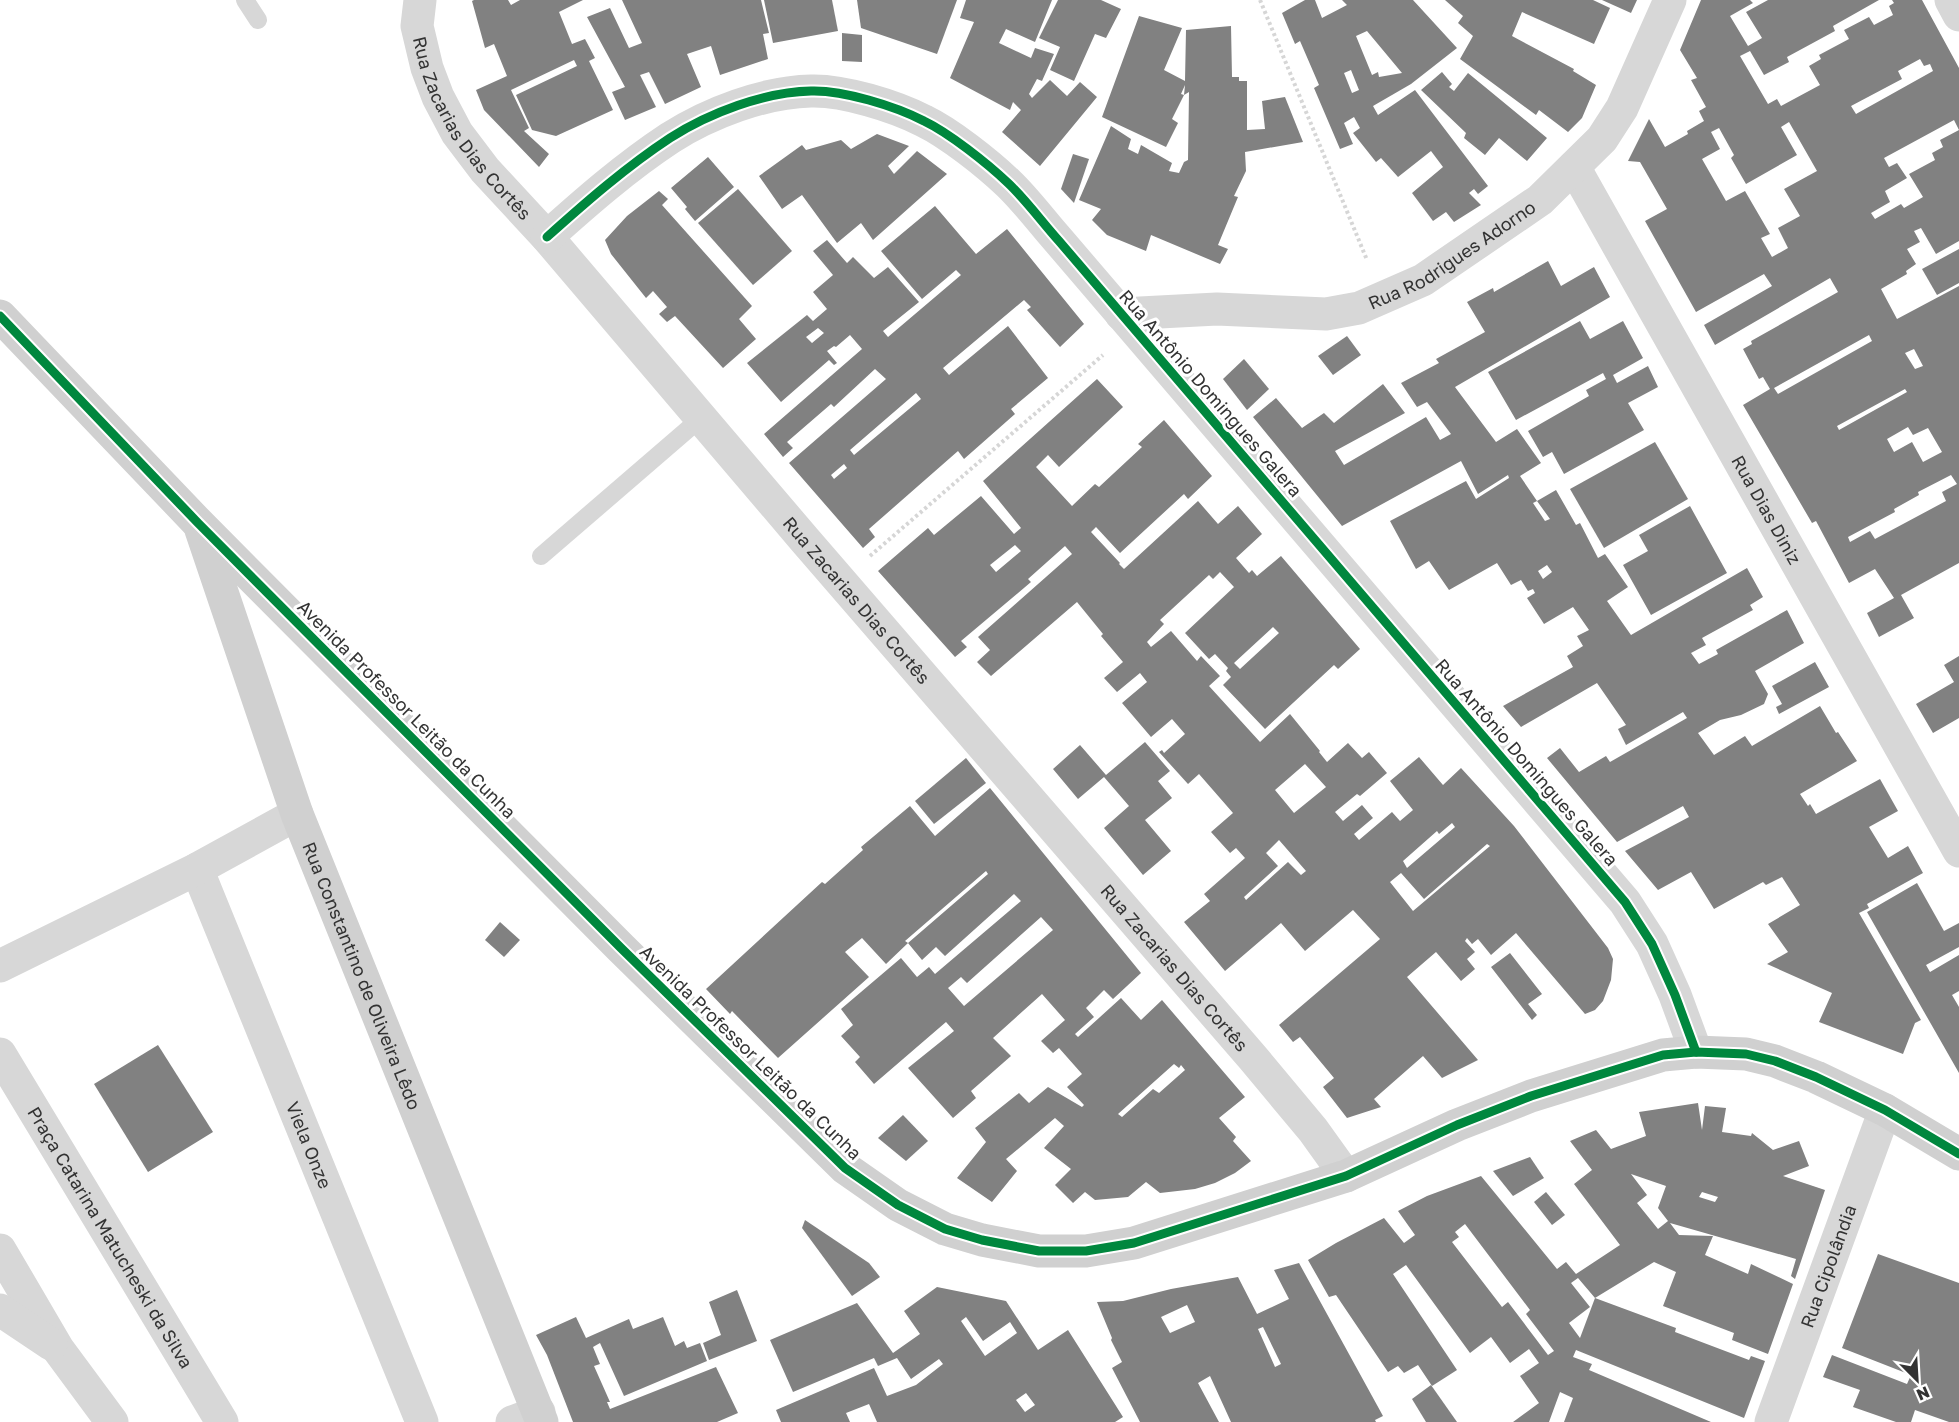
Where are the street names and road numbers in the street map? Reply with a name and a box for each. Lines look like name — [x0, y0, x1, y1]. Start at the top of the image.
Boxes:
street label: Rua Zacarias Dias Cortês — [409, 34, 536, 224]
street label: Rua Rodrigues Adorno — [1365, 196, 1539, 314]
street label: Rua Antônio Domingues Galera — [1115, 285, 1307, 501]
street label: Rua Dias Diniz — [1727, 451, 1806, 568]
street label: Rua Zacarias Dias Cortês — [779, 512, 935, 688]
street label: Avenida Professor Leitão da Cunha — [293, 595, 521, 823]
street label: Rua Antônio Domingues Galera — [1431, 654, 1623, 870]
street label: Rua Constantino de Oliveira Lêdo — [298, 838, 426, 1113]
street label: Rua Zacarias Dias Cortês — [1097, 880, 1253, 1056]
street label: Avenida Professor Leitão da Cunha — [636, 940, 866, 1164]
street label: Viela Onze — [282, 1098, 337, 1192]
street label: Praça Catarina Matucheski da Silva — [23, 1102, 198, 1372]
street label: Rua Cipolândia — [1795, 1201, 1861, 1331]

